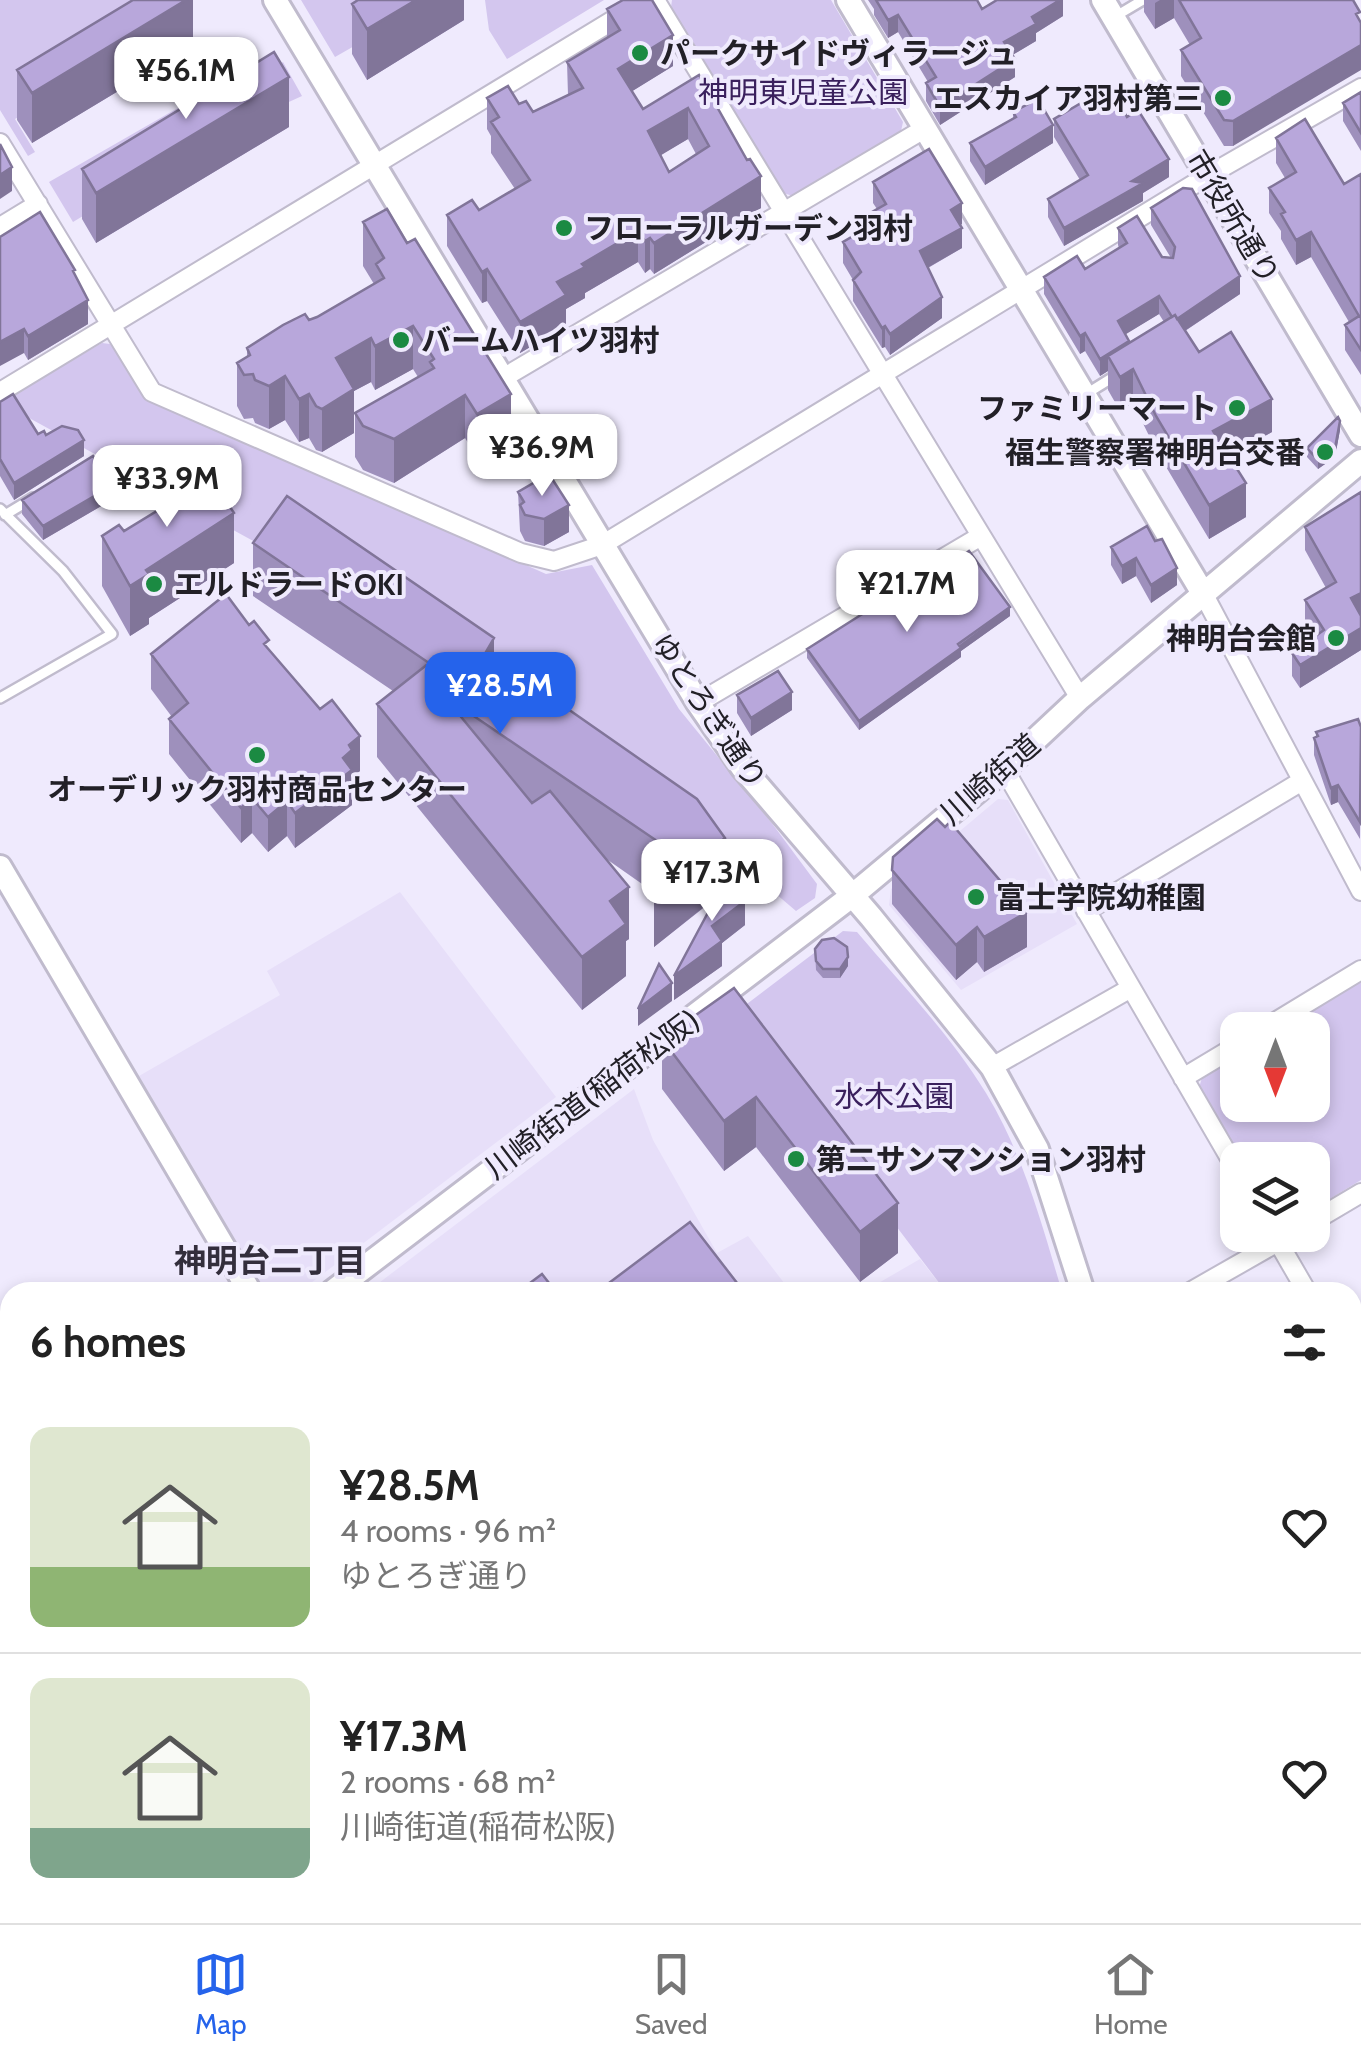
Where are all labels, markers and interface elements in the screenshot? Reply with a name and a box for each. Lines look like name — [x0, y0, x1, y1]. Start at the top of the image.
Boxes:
place label: パークサイドヴィラージュ — [660, 35, 1017, 72]
pin: ¥56.1M — [105, 37, 267, 122]
marker: パークサイドヴィラージュ — [629, 42, 651, 64]
text: ¥56.1M — [136, 50, 236, 89]
park label: 神明東児童公園 — [698, 74, 908, 111]
place label: エスカイア羽村第三 — [933, 80, 1203, 117]
marker: エスカイア羽村第三 — [1212, 87, 1234, 109]
street label: 市役所通り — [1179, 143, 1287, 291]
place label: フローラルガーデン羽村 — [584, 210, 913, 247]
marker: フローラルガーデン羽村 — [553, 217, 575, 239]
place label: バームハイツ羽村 — [421, 322, 660, 359]
marker: バームハイツ羽村 — [390, 329, 412, 351]
place label: ファミリーマート — [977, 390, 1217, 427]
marker: ファミリーマート — [1226, 397, 1248, 419]
pin: ¥36.9M — [461, 414, 623, 499]
text: ¥36.9M — [489, 427, 595, 466]
place label: 福生警察署神明台交番 — [1005, 434, 1305, 471]
marker: 福生警察署神明台交番 — [1314, 441, 1336, 463]
pin: ¥33.9M — [86, 445, 248, 530]
text: ¥33.9M — [115, 458, 219, 497]
pin: ¥21.7M — [826, 550, 988, 635]
text: ¥21.7M — [858, 563, 956, 602]
place label: エルドラードOKI — [174, 566, 404, 603]
marker: エルドラードOKI — [143, 573, 165, 595]
place label: 神明台会館 — [1166, 620, 1316, 657]
street label: ゆとろぎ通り — [643, 626, 775, 796]
marker: 神明台会館 — [1325, 627, 1347, 649]
pin: ¥28.5M — [419, 652, 581, 737]
text: ¥28.5M — [447, 665, 553, 704]
street label: 川崎街道 — [933, 726, 1047, 832]
marker: オーデリック羽村商品センター — [246, 744, 268, 766]
place label: オーデリック羽村商品センター — [47, 771, 467, 808]
pin: ¥17.3M — [631, 839, 793, 924]
text: ¥17.3M — [663, 852, 761, 891]
place label: 富士学院幼稚園 — [996, 879, 1206, 916]
marker: 富士学院幼稚園 — [965, 886, 987, 908]
street label: 川崎街道(稲荷松阪) — [478, 1001, 706, 1187]
north arrow — [1220, 1012, 1330, 1122]
map controls — [1220, 1012, 1330, 1252]
park label: 水木公園 — [834, 1078, 954, 1115]
place label: 第二サンマンション羽村 — [816, 1141, 1146, 1178]
button: layers — [1220, 1142, 1330, 1252]
marker: 第二サンマンション羽村 — [785, 1148, 807, 1170]
district label: 神明台二丁目 — [174, 1241, 366, 1280]
icon: filters — [1277, 1315, 1332, 1370]
text: 6 homes — [30, 1316, 186, 1368]
text: ¥28.5M — [340, 1459, 480, 1511]
icon: home — [110, 1467, 230, 1587]
icon: heart — [1277, 1500, 1332, 1555]
text: 4 rooms · 96 m² — [340, 1511, 556, 1550]
text: ゆとろぎ通り — [340, 1556, 532, 1595]
text: ¥17.3M — [340, 1710, 468, 1762]
icon: home — [110, 1718, 230, 1838]
icon: heart — [1277, 1751, 1332, 1806]
text: 2 rooms · 68 m² — [340, 1762, 556, 1801]
text: 川崎街道(稲荷松阪) — [340, 1807, 616, 1846]
tab: Map — [193, 1947, 248, 2041]
tab: Saved — [635, 1947, 708, 2041]
tab: Home — [1094, 1947, 1168, 2041]

